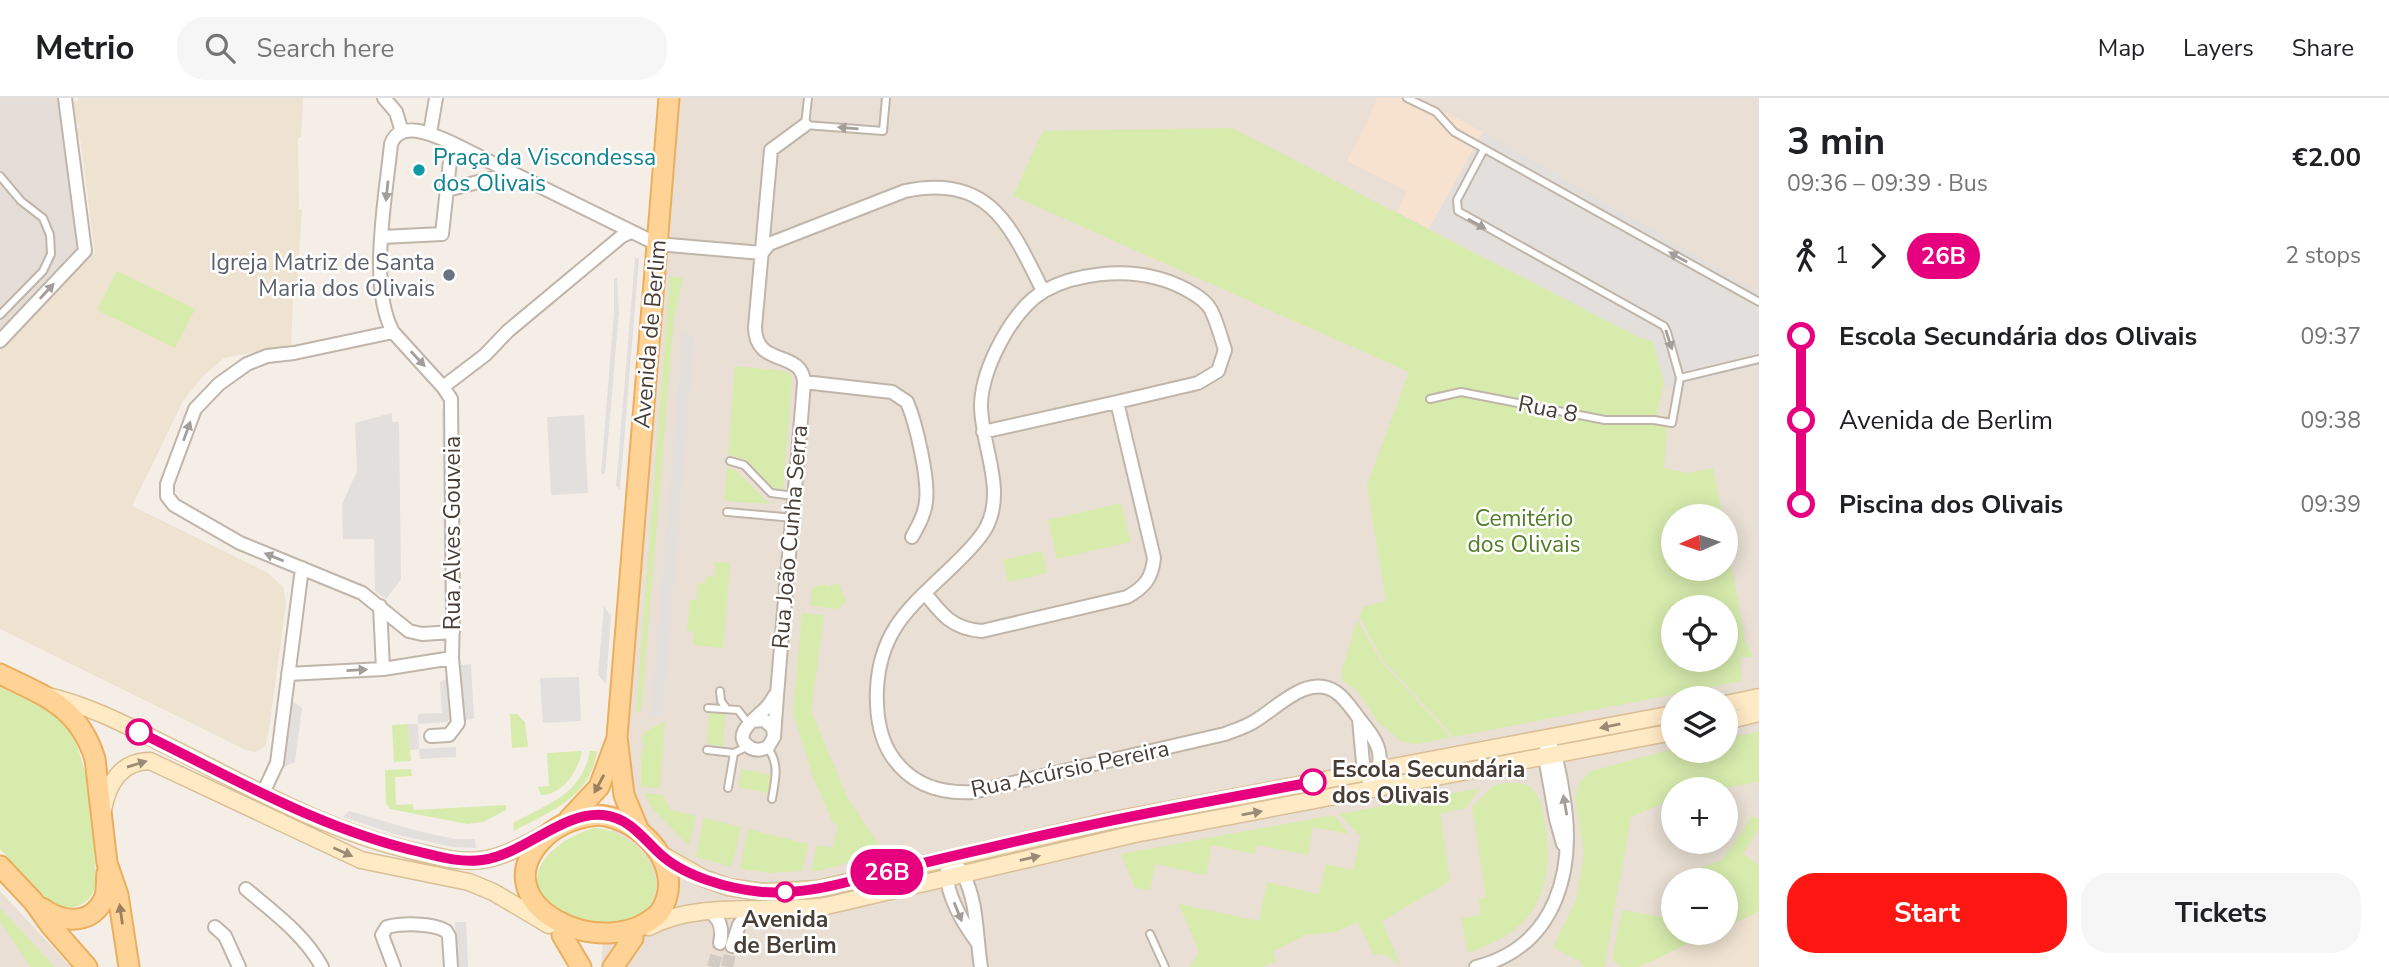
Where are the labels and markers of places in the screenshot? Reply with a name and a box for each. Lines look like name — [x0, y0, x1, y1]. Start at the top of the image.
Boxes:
place label: Praça da Viscondessa dos Olivais — [433, 142, 656, 199]
marker: Praça da Viscondessa dos Olivais — [411, 162, 427, 178]
place label: Igreja Matriz de Santa Maria dos Olivais — [211, 247, 435, 304]
marker: Igreja Matriz de Santa Maria dos Olivais — [441, 267, 457, 283]
unlabelled marker — [126, 719, 152, 745]
place label: Escola Secundária dos Olivais — [1332, 754, 1525, 811]
marker: Escola Secundária dos Olivais — [1300, 769, 1326, 795]
marker: Avenida de Berlim — [775, 882, 795, 902]
place label: Avenida de Berlim — [733, 904, 837, 961]

